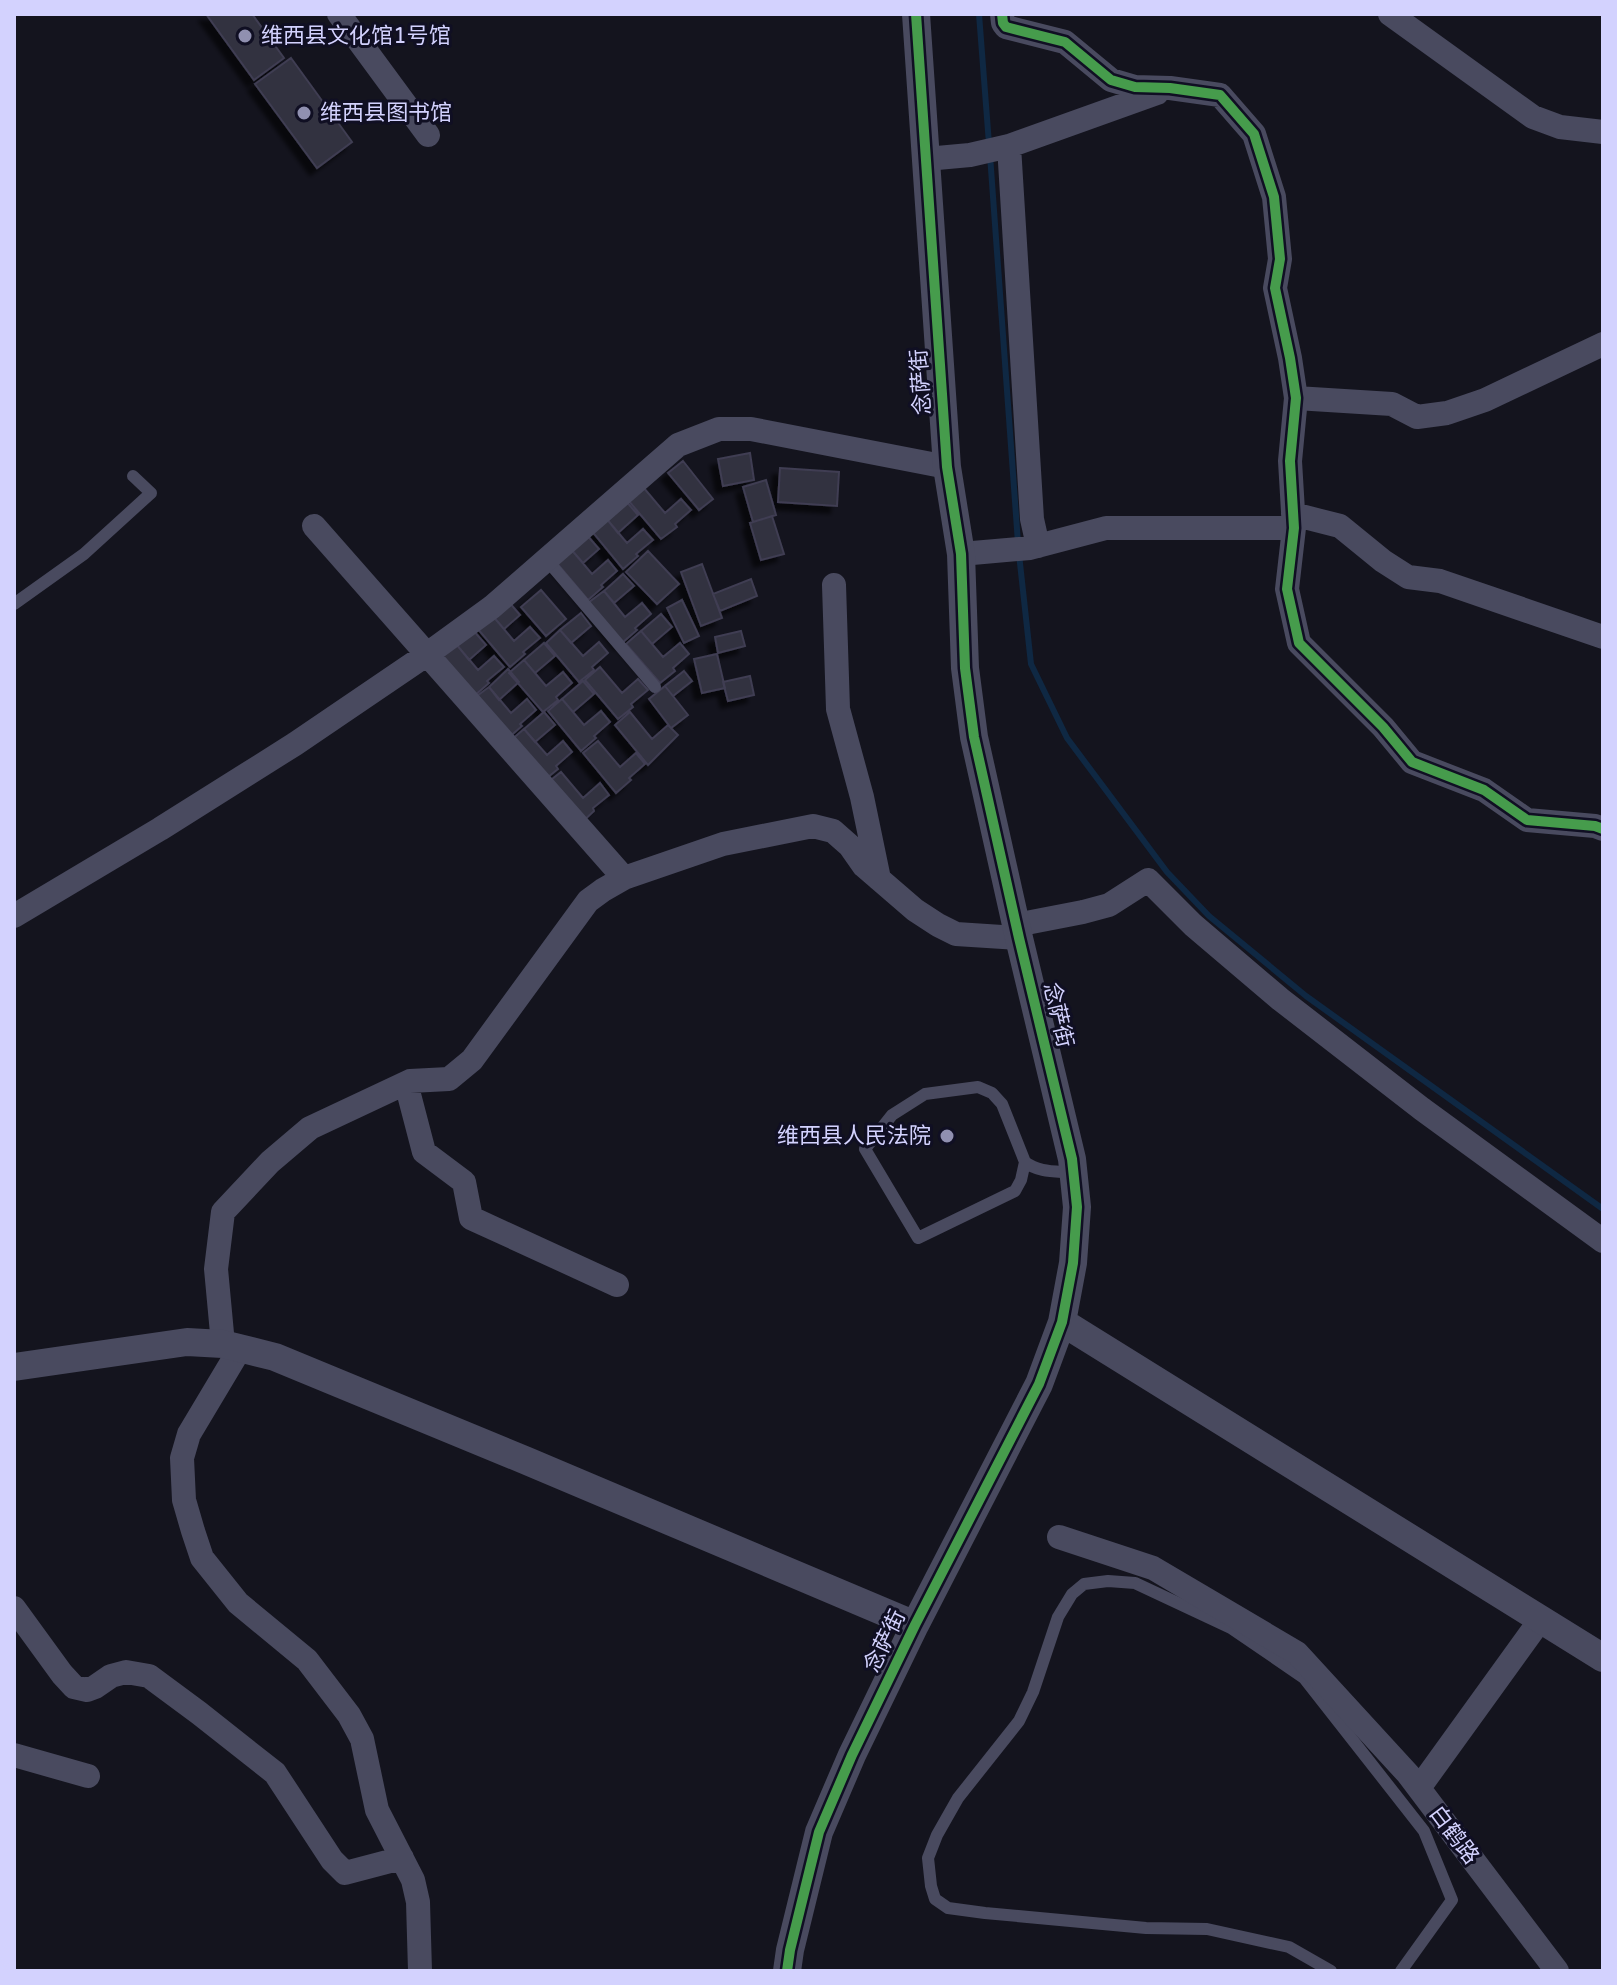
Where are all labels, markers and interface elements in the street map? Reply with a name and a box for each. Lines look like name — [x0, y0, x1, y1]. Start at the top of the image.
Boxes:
place label: 维西县文化馆1号馆 — [261, 23, 451, 49]
marker: 维西县文化馆1号馆 — [236, 27, 254, 45]
place label: 维西县图书馆 — [320, 100, 452, 126]
marker: 维西县图书馆 — [295, 104, 313, 122]
street label: 念萨街 — [906, 348, 936, 416]
street label: 念萨街 — [1038, 980, 1078, 1050]
place label: 维西县人民法院 — [777, 1123, 931, 1149]
marker: 维西县人民法院 — [938, 1127, 956, 1145]
street label: 念萨街 — [859, 1606, 911, 1676]
street label: 白鹤路 — [1424, 1801, 1484, 1869]

